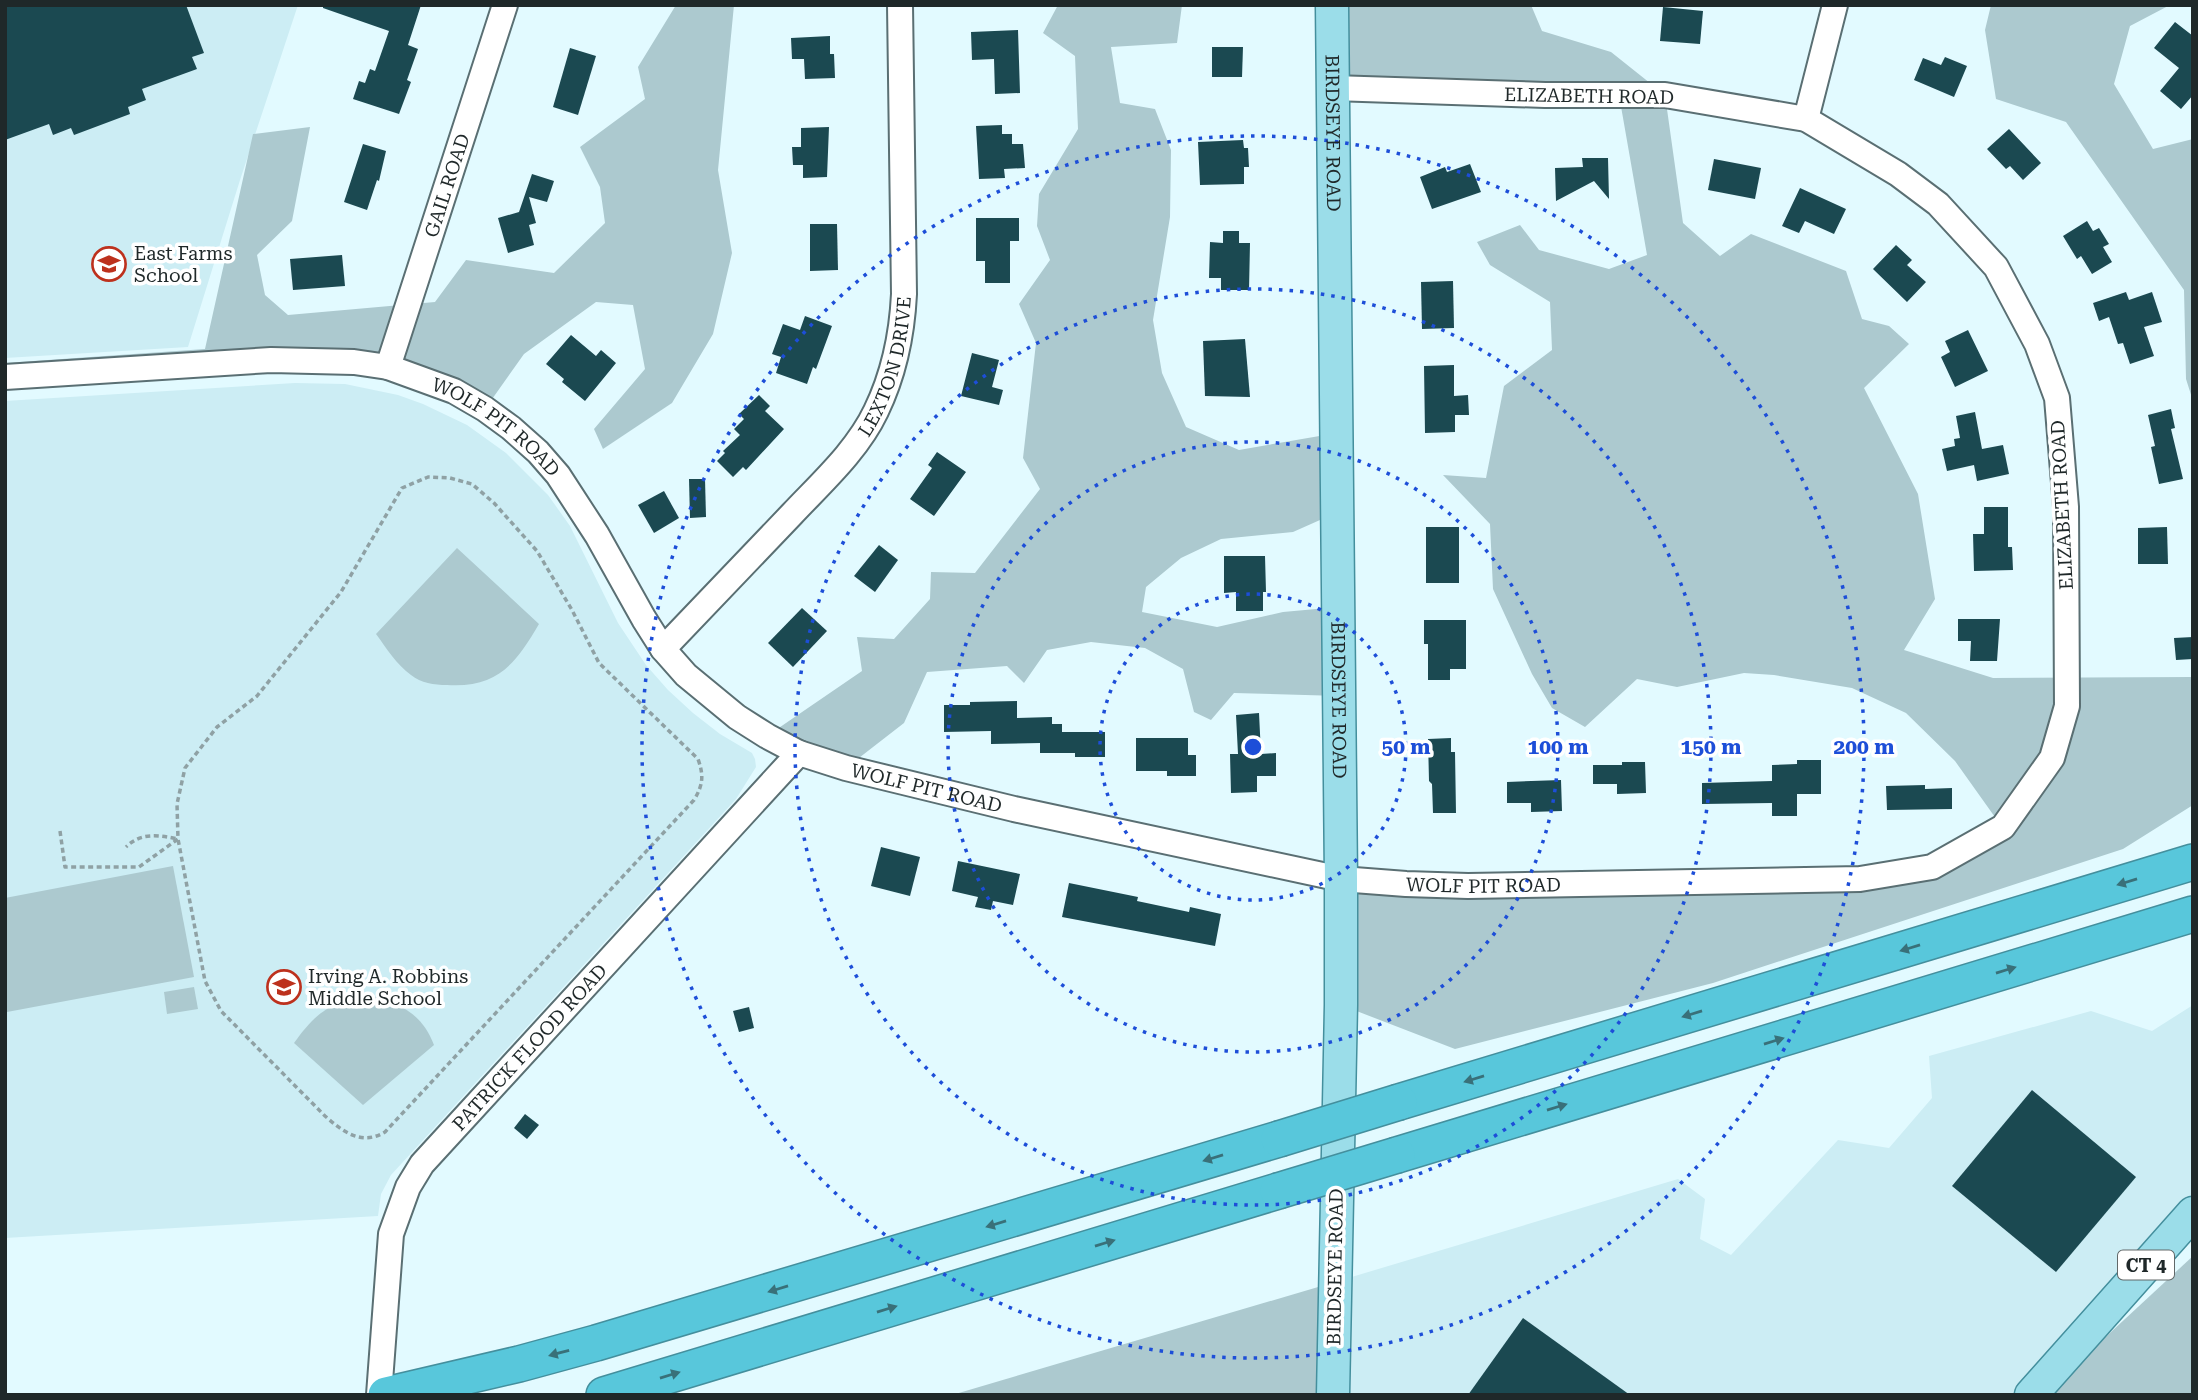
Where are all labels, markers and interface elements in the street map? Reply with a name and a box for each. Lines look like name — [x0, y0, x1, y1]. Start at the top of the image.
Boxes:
street label: BIRDSEYE ROAD — [1321, 54, 1346, 212]
street label: ELIZABETH ROAD — [1504, 83, 1674, 109]
street label: GAIL ROAD — [419, 130, 474, 240]
place label: East Farms School — [134, 242, 232, 287]
school or university icon: East Farms School — [90, 245, 128, 283]
street label: LEXTON DRIVE — [853, 296, 915, 441]
street label: WOLF PIT ROAD — [429, 372, 565, 481]
street label: ELIZABETH ROAD — [2046, 420, 2078, 590]
street label: BIRDSEYE ROAD — [1327, 621, 1351, 779]
centre of rings — [1241, 735, 1265, 759]
text: 50 m — [1381, 735, 1431, 759]
text: 100 m — [1528, 735, 1588, 759]
text: 150 m — [1681, 735, 1741, 759]
text: 200 m — [1834, 735, 1894, 759]
street label: WOLF PIT ROAD — [849, 758, 1005, 817]
street label: WOLF PIT ROAD — [1406, 873, 1561, 898]
one-way arrow — [2117, 877, 2138, 887]
one-way arrow — [1899, 943, 1920, 953]
street label: PATRICK FLOOD ROAD — [447, 959, 611, 1135]
place label: Irving A. Robbins Middle School — [308, 965, 468, 1010]
one-way arrow — [1996, 965, 2017, 975]
school or university icon: Irving A. Robbins Middle School — [265, 968, 303, 1006]
one-way arrow — [1681, 1009, 1702, 1019]
one-way arrow — [1764, 1035, 1785, 1045]
one-way arrow — [1463, 1075, 1484, 1085]
one-way arrow — [1546, 1101, 1567, 1111]
one-way arrow — [1203, 1154, 1224, 1164]
street label: BIRDSEYE ROAD — [1322, 1188, 1348, 1346]
one-way arrow — [985, 1220, 1006, 1230]
one-way arrow — [1095, 1238, 1116, 1248]
road number: CT 4 — [2118, 1250, 2174, 1280]
one-way arrow — [767, 1285, 788, 1295]
one-way arrow — [877, 1304, 898, 1314]
one-way arrow — [549, 1349, 570, 1359]
one-way arrow — [659, 1369, 680, 1380]

